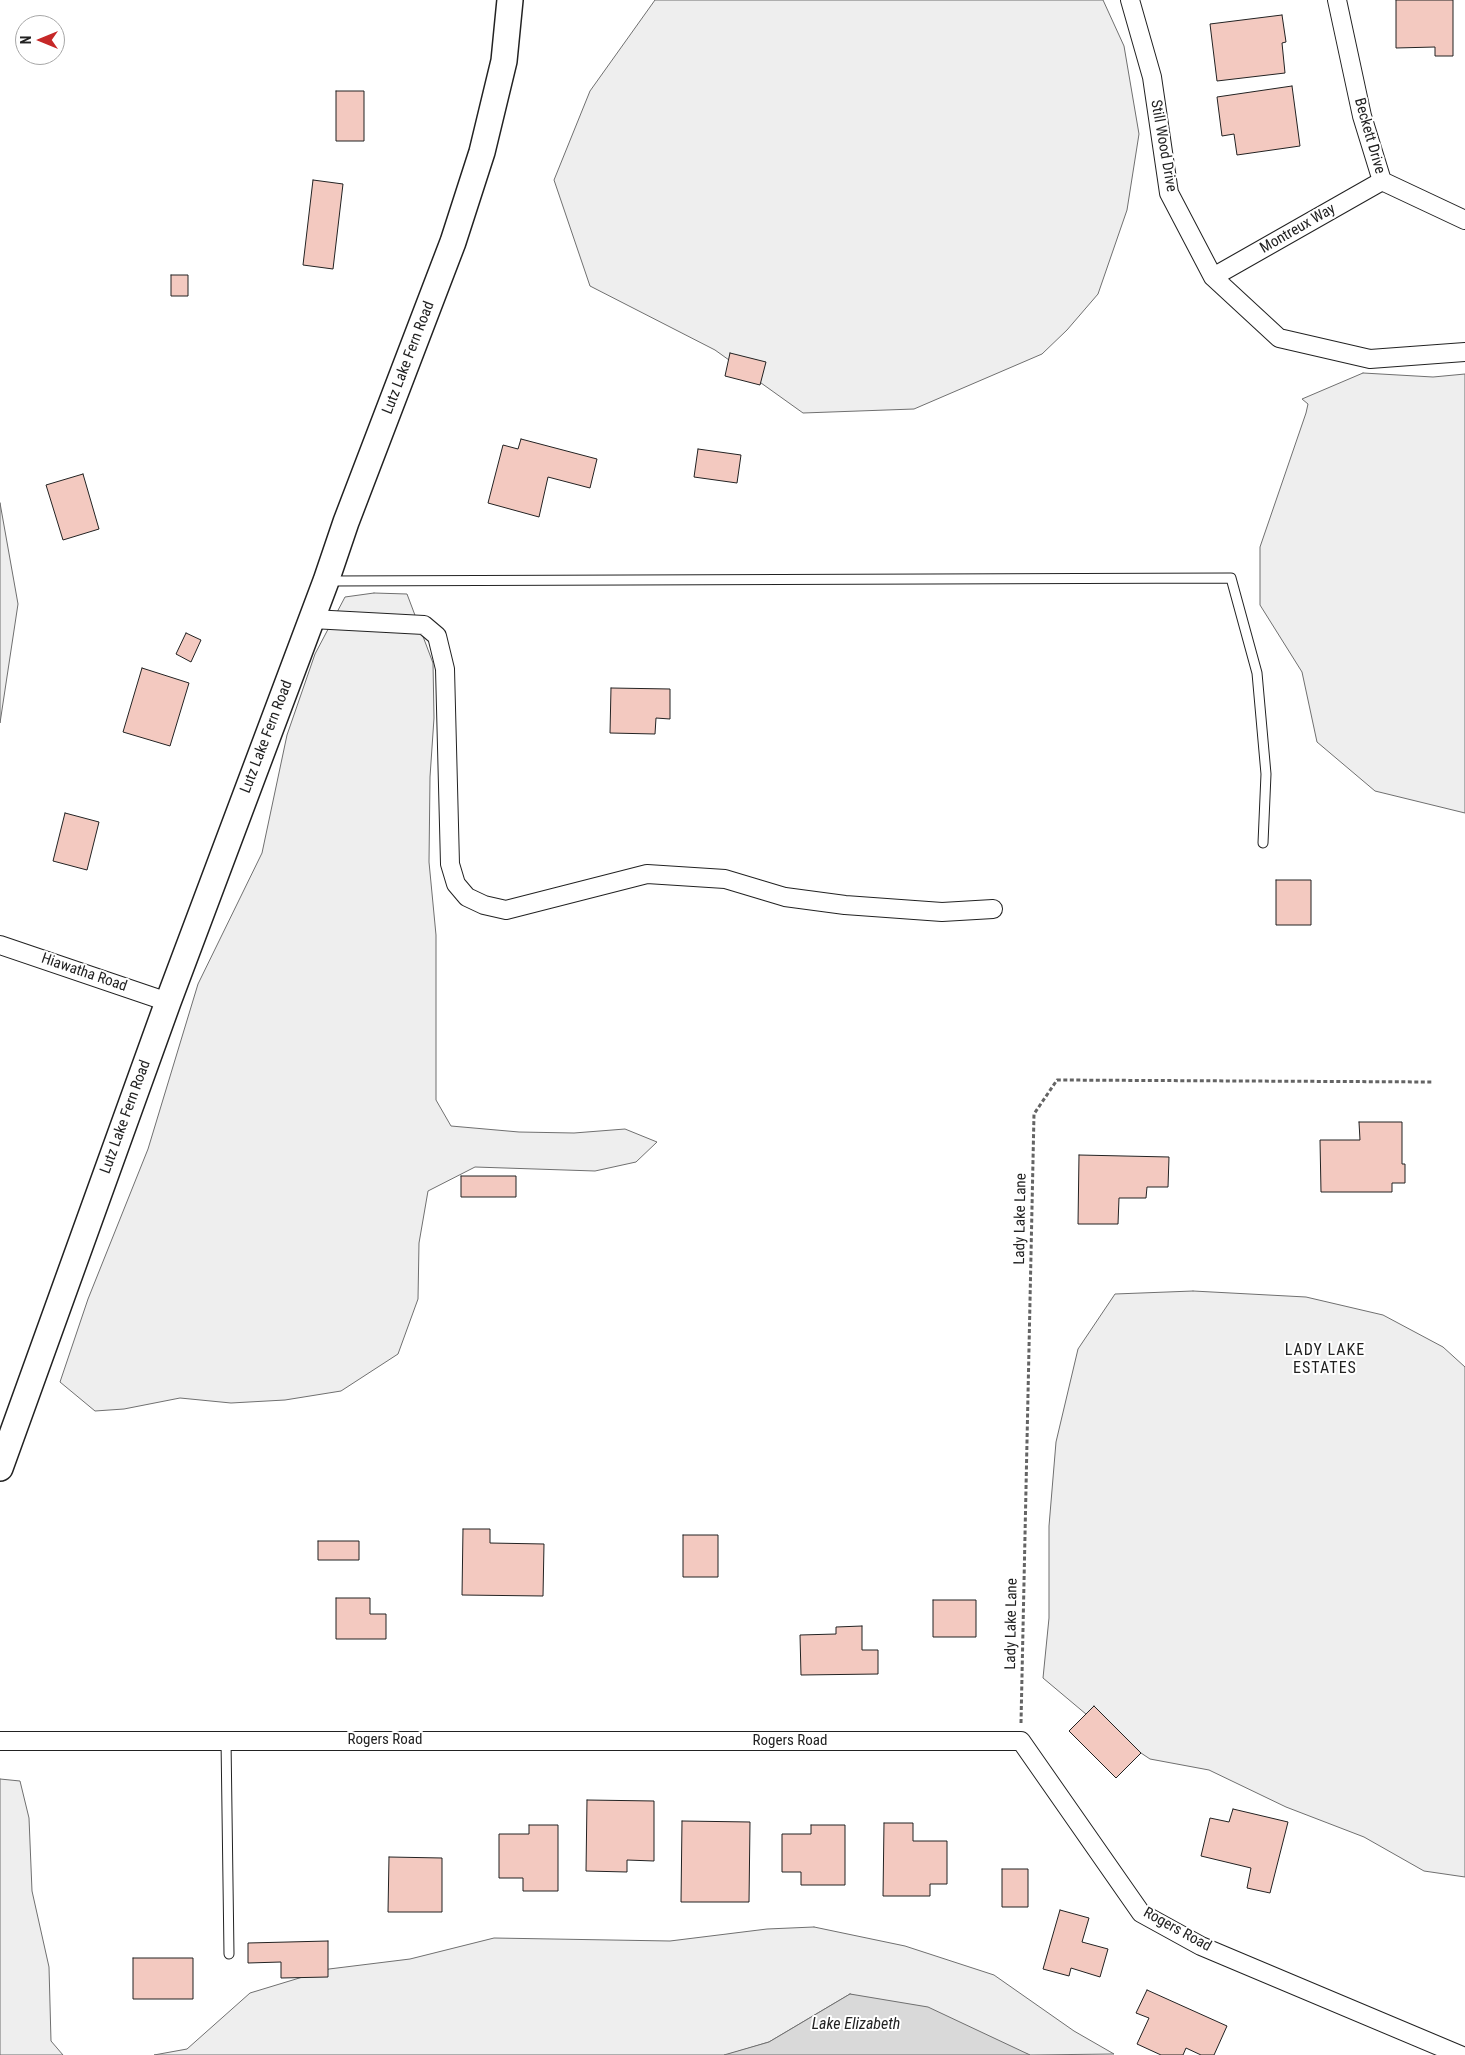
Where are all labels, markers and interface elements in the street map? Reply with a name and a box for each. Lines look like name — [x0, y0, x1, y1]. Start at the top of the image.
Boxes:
north arrow — [15, 15, 65, 65]
text: N — [18, 36, 34, 44]
street label: Beckett Drive — [1350, 96, 1388, 176]
street label: Still Wood Drive — [1146, 99, 1180, 193]
street label: Montreux Way — [1257, 200, 1339, 258]
street label: Lutz Lake Fern Road — [379, 299, 439, 417]
street label: Lutz Lake Fern Road — [237, 678, 297, 796]
street label: Hiawatha Road — [39, 950, 129, 996]
street label: Lutz Lake Fern Road — [97, 1058, 155, 1176]
street label: Lady Lake Lane — [1011, 1173, 1031, 1265]
district label: LADY LAKE ESTATES — [1284, 1341, 1366, 1379]
street label: Lady Lake Lane — [1002, 1578, 1022, 1670]
street label: Rogers Road — [348, 1731, 422, 1749]
street label: Rogers Road — [753, 1732, 827, 1750]
street label: Rogers Road — [1140, 1904, 1214, 1956]
water label: Lake Elizabeth — [812, 2015, 900, 2035]

